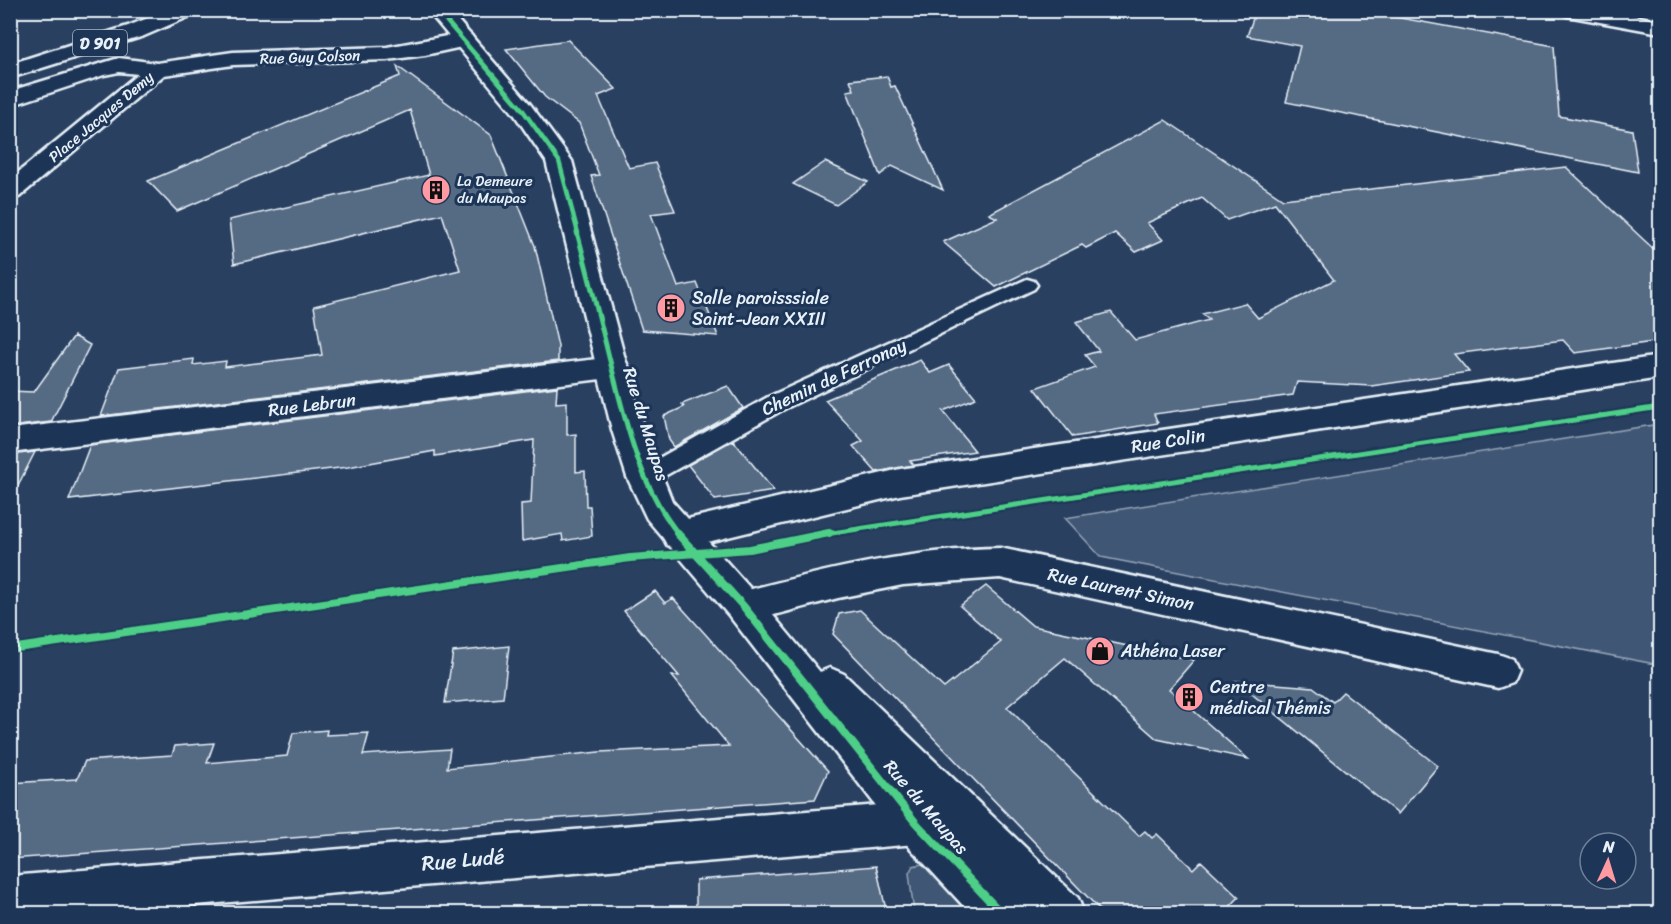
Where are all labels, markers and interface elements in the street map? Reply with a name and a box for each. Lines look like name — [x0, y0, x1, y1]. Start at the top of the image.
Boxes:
road number: D 901 — [73, 30, 127, 56]
street label: Rue Guy Colson — [259, 42, 361, 72]
street label: Place Jacques Demy — [42, 65, 160, 169]
place label: La Demeure du Maupas — [457, 168, 533, 211]
building icon: La Demeure du Maupas — [420, 174, 452, 206]
place label: Salle paroisssiale Saint-Jean XXIII — [692, 282, 829, 335]
building icon: Salle paroisssiale Saint-Jean XXIII — [655, 292, 687, 324]
street label: Chemin de Ferronay — [756, 329, 913, 425]
street label: Rue du Maupas — [614, 363, 679, 486]
street label: Rue Lebrun — [266, 384, 358, 426]
street label: Rue Colin — [1129, 419, 1208, 463]
street label: Rue Laurent Simon — [1045, 558, 1197, 620]
shop icon: Athéna Laser — [1084, 635, 1116, 667]
place label: Athéna Laser — [1120, 635, 1226, 667]
place label: Centre médical Thémis — [1210, 671, 1332, 724]
building icon: Centre médical Thémis — [1173, 681, 1205, 713]
street label: Rue du Maupas — [875, 752, 977, 862]
north arrow — [1578, 831, 1638, 891]
text: N — [1601, 832, 1616, 861]
street label: Rue Ludé — [420, 837, 506, 883]

